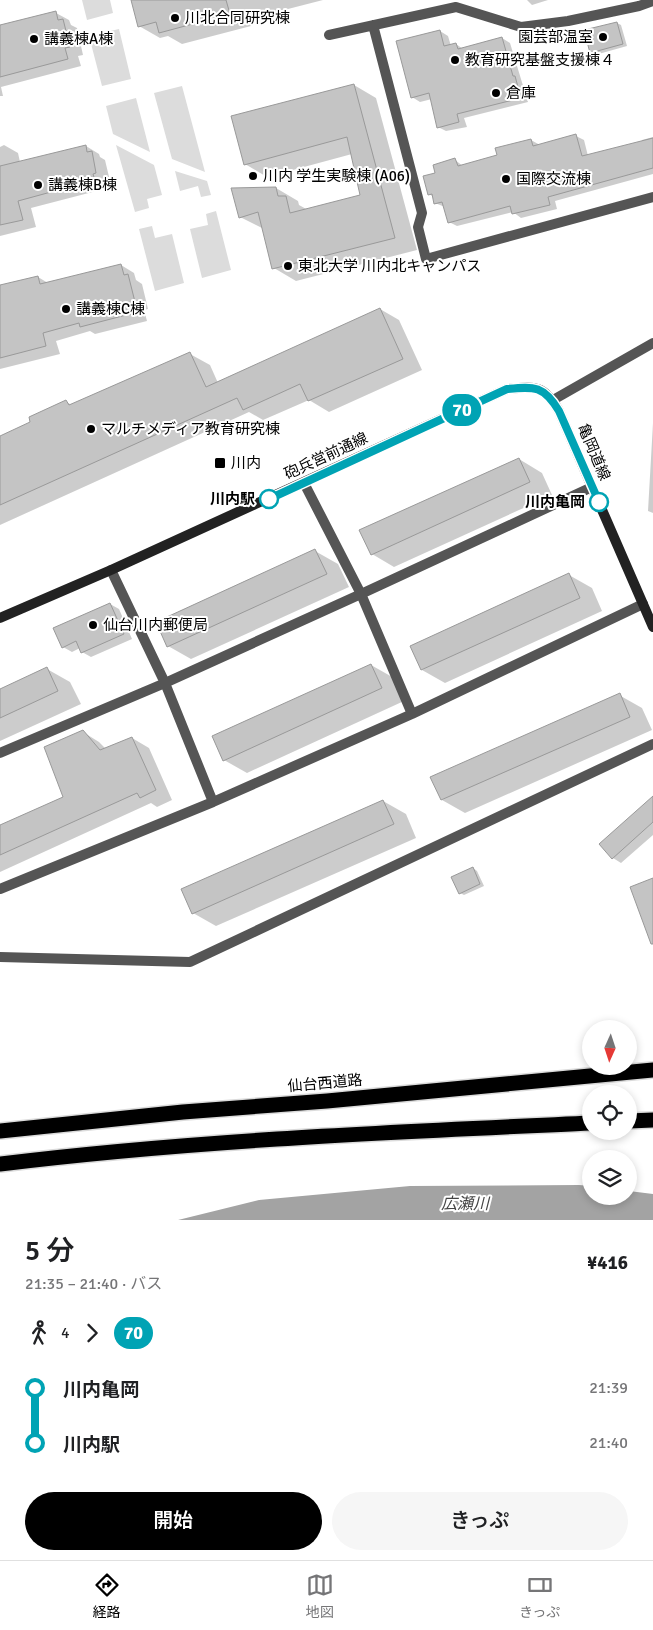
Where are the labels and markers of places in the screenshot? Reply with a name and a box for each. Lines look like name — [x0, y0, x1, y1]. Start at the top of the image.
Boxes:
place label: 川北合同研究棟 — [185, 9, 290, 27]
marker: 川北合同研究棟 — [169, 12, 181, 24]
place label: 園芸部温室 — [518, 28, 593, 46]
place label: 講義棟A棟 — [44, 30, 113, 48]
marker: 園芸部温室 — [597, 31, 609, 43]
marker: 講義棟A棟 — [28, 33, 40, 45]
place label: 教育研究基盤支援棟４ — [465, 51, 615, 69]
marker: 教育研究基盤支援棟４ — [449, 54, 461, 66]
place label: 倉庫 — [506, 84, 536, 102]
marker: 倉庫 — [490, 87, 502, 99]
place label: 川内 学生実験棟 (A06) — [263, 167, 410, 185]
marker: 川内 学生実験棟 (A06) — [247, 170, 259, 182]
place label: 国際交流棟 — [516, 170, 591, 188]
marker: 国際交流棟 — [500, 173, 512, 185]
place label: 講義棟B棟 — [48, 176, 117, 194]
marker: 講義棟B棟 — [32, 179, 44, 191]
place label: 東北大学 川内北キャンパス — [298, 257, 481, 275]
marker: 東北大学 川内北キャンパス — [282, 260, 294, 272]
place label: 講義棟C棟 — [76, 300, 145, 318]
marker: 講義棟C棟 — [60, 303, 72, 315]
place label: マルチメディア教育研究棟 — [101, 420, 280, 438]
marker: マルチメディア教育研究棟 — [85, 423, 97, 435]
place label: 川内 — [231, 454, 261, 472]
marker: 川内 — [213, 456, 227, 470]
marker: 川内駅 — [259, 489, 279, 509]
place label: 川内駅 — [210, 490, 255, 508]
marker: 川内亀岡 — [589, 492, 609, 512]
place label: 川内亀岡 — [525, 493, 585, 511]
place label: 仙台川内郵便局 — [103, 616, 208, 634]
marker: 仙台川内郵便局 — [87, 619, 99, 631]

